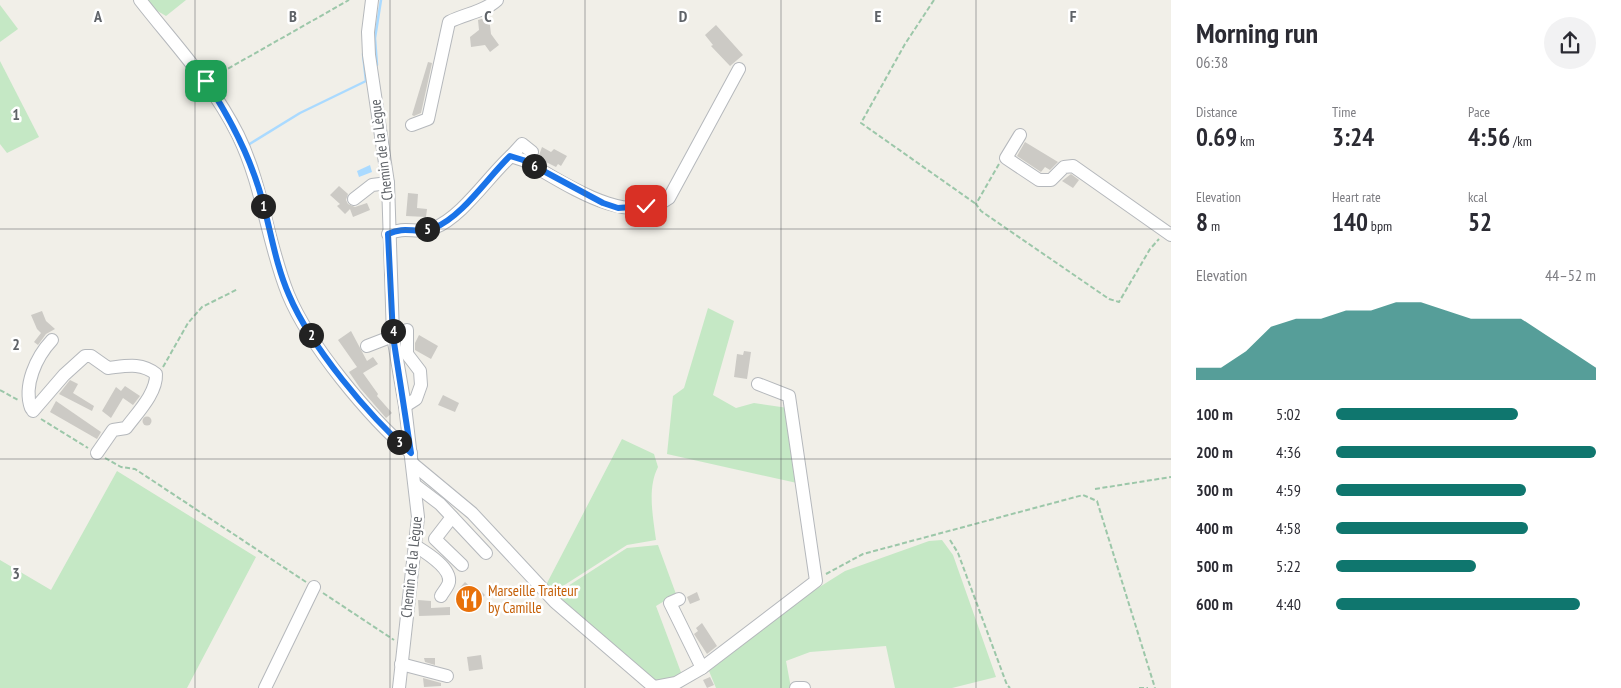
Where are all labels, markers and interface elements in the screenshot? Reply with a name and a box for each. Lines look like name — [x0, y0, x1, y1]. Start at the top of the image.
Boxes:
text: A — [93, 6, 103, 26]
text: B — [289, 6, 297, 26]
text: C — [484, 6, 492, 26]
text: D — [679, 6, 688, 26]
text: E — [875, 6, 882, 26]
text: F — [1070, 6, 1077, 26]
text: Morning run — [1196, 14, 1318, 51]
button: share — [1544, 17, 1596, 69]
text: 06:38 — [1196, 52, 1228, 72]
pin — [185, 60, 227, 102]
icon: arrive — [192, 67, 220, 95]
street label: Chemin de la Lègue — [365, 98, 397, 202]
text: Distance — [1196, 103, 1237, 121]
text: Time — [1332, 103, 1356, 121]
text: Pace — [1468, 103, 1490, 121]
text: 1 — [12, 104, 20, 124]
text: 0.69 — [1196, 121, 1237, 153]
text: 3:24 — [1332, 121, 1374, 153]
text: 4:56 — [1468, 121, 1510, 153]
text: km — [1237, 132, 1255, 150]
text: /km — [1510, 132, 1532, 150]
pin: 6 — [522, 154, 546, 178]
text: 6 — [531, 157, 538, 175]
pin — [625, 185, 667, 227]
text: Elevation — [1196, 188, 1241, 206]
text: Heart rate — [1332, 188, 1381, 206]
text: kcal — [1468, 188, 1487, 206]
icon: check — [632, 192, 660, 220]
pin: 1 — [250, 194, 276, 218]
text: 1 — [260, 197, 267, 215]
text: 8 — [1196, 206, 1208, 238]
text: 140 — [1332, 206, 1368, 238]
text: 52 — [1468, 206, 1492, 238]
pin: 5 — [414, 216, 440, 242]
text: m — [1208, 217, 1220, 235]
text: bpm — [1368, 217, 1392, 235]
text: 5 — [424, 220, 431, 238]
text: Elevation — [1196, 265, 1247, 285]
text: 44–52 m — [1545, 265, 1596, 285]
pin: 4 — [380, 318, 406, 344]
pin: 2 — [298, 322, 324, 348]
text: 4 — [390, 322, 397, 340]
text: 2 — [308, 326, 315, 344]
text: 2 — [12, 334, 20, 354]
text: 100 m — [1196, 404, 1233, 424]
text: 5:02 — [1276, 404, 1301, 424]
pin: 3 — [386, 430, 412, 454]
text: 3 — [396, 433, 403, 451]
text: 200 m — [1196, 442, 1233, 462]
text: 4:36 — [1276, 442, 1301, 462]
text: 300 m — [1196, 480, 1233, 500]
text: 4:59 — [1276, 480, 1301, 500]
street label: Chemin de la Lègue — [396, 515, 426, 619]
text: 400 m — [1196, 518, 1233, 538]
text: 4:58 — [1276, 518, 1301, 538]
text: 500 m — [1196, 556, 1233, 576]
text: 5:22 — [1276, 556, 1301, 576]
text: 3 — [12, 563, 20, 583]
place label: Marseille Traiteur by Camille — [488, 581, 579, 617]
restaurant icon: Marseille Traiteur by Camille — [454, 584, 484, 614]
text: 600 m — [1196, 594, 1233, 614]
text: 4:40 — [1276, 594, 1301, 614]

